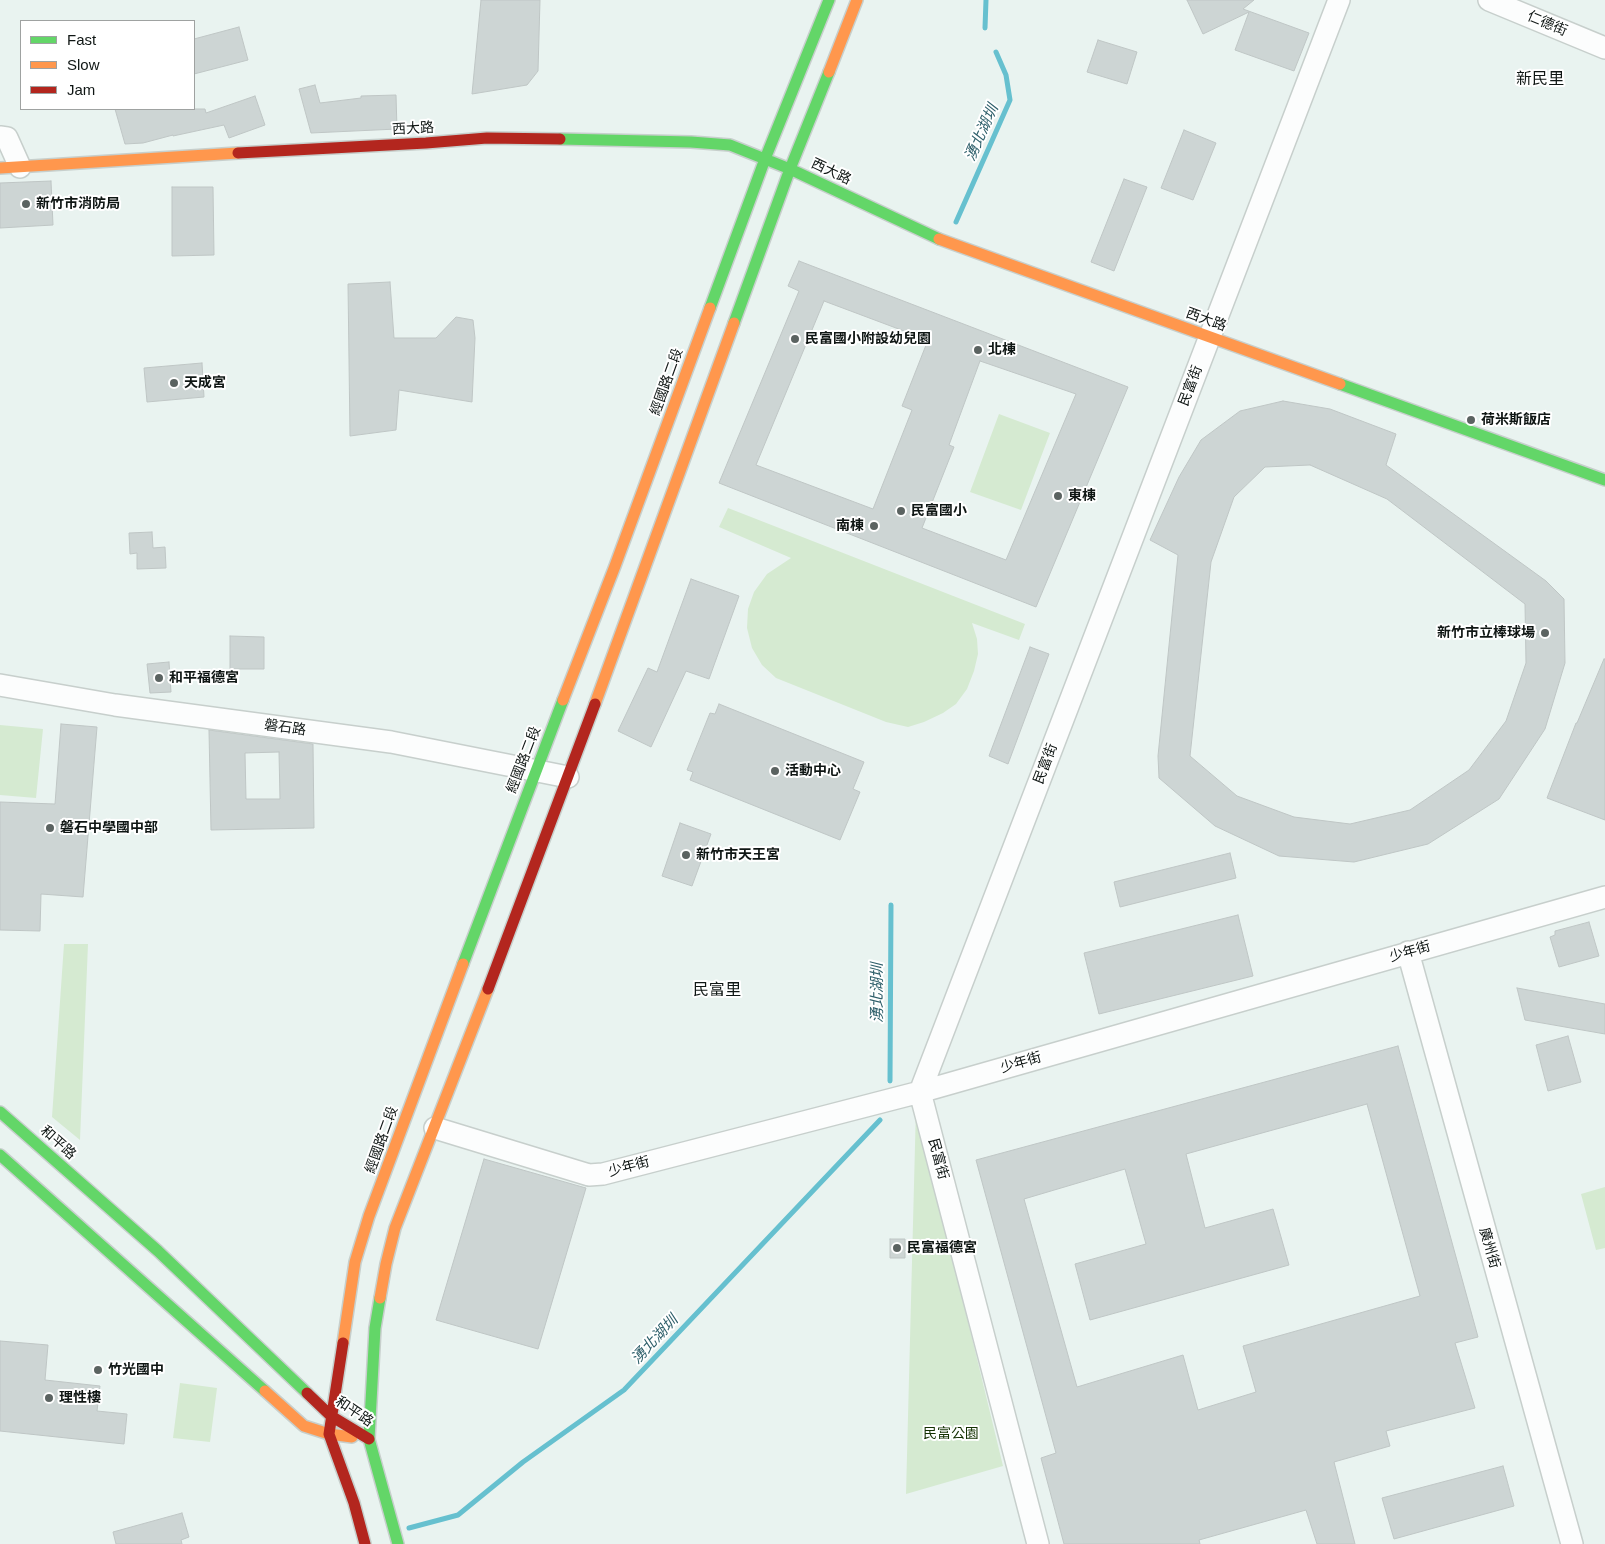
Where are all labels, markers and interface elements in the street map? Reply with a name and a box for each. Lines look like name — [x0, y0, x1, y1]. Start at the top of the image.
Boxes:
street label: 仁德街 — [1524, 8, 1570, 40]
legend — [20, 20, 195, 110]
text: Fast — [67, 31, 96, 48]
text: Slow — [67, 56, 100, 73]
district label: 新民里 — [1516, 70, 1564, 90]
text: Jam — [67, 81, 95, 98]
water label: 湧北湖圳 — [962, 102, 1002, 164]
street label: 西大路 — [392, 120, 434, 138]
street label: 西大路 — [808, 156, 854, 188]
place label: 新竹市消防局 — [36, 196, 120, 212]
marker: 新竹市消防局 — [20, 198, 32, 210]
street label: 西大路 — [1183, 305, 1229, 335]
place label: 民富國小附設幼兒園 — [805, 331, 931, 347]
marker: 民富國小附設幼兒園 — [789, 333, 801, 345]
place label: 北棟 — [988, 342, 1016, 358]
marker: 北棟 — [972, 344, 984, 356]
street label: 經國路二段 — [647, 346, 687, 418]
street label: 民富街 — [1176, 363, 1206, 409]
place label: 天成宮 — [184, 375, 226, 391]
marker: 天成宮 — [168, 377, 180, 389]
place label: 荷米斯飯店 — [1481, 412, 1551, 428]
marker: 荷米斯飯店 — [1465, 414, 1477, 426]
place label: 東棟 — [1068, 488, 1096, 504]
marker: 東棟 — [1052, 490, 1064, 502]
place label: 民富國小 — [911, 503, 967, 519]
marker: 民富國小 — [895, 505, 907, 517]
place label: 南棟 — [836, 518, 864, 534]
marker: 南棟 — [868, 520, 880, 532]
place label: 新竹市立棒球場 — [1437, 625, 1535, 641]
marker: 新竹市立棒球場 — [1539, 627, 1551, 639]
place label: 和平福德宮 — [169, 670, 239, 686]
marker: 和平福德宮 — [153, 672, 165, 684]
street label: 磐石路 — [263, 717, 307, 739]
street label: 經國路二段 — [504, 724, 544, 796]
street label: 民富街 — [1031, 741, 1061, 787]
place label: 活動中心 — [785, 763, 841, 779]
marker: 活動中心 — [769, 765, 781, 777]
place label: 磐石中學國中部 — [60, 820, 158, 836]
marker: 磐石中學國中部 — [44, 822, 56, 834]
place label: 新竹市天王宮 — [696, 847, 780, 863]
marker: 新竹市天王宮 — [680, 849, 692, 861]
street label: 少年街 — [1387, 938, 1433, 966]
water label: 湧北湖圳 — [869, 963, 887, 1023]
district label: 民富里 — [693, 981, 741, 1001]
street label: 少年街 — [998, 1049, 1044, 1077]
street label: 經國路二段 — [362, 1104, 402, 1176]
street label: 和平路 — [37, 1123, 79, 1163]
street label: 民富街 — [924, 1137, 952, 1181]
street label: 少年街 — [607, 1153, 651, 1181]
street label: 廣州街 — [1475, 1225, 1503, 1271]
place label: 民富福德宮 — [907, 1240, 977, 1256]
marker: 民富福德宮 — [891, 1242, 903, 1254]
water label: 湧北湖圳 — [628, 1312, 682, 1368]
place label: 竹光國中 — [108, 1362, 164, 1378]
marker: 竹光國中 — [92, 1364, 104, 1376]
place label: 理性樓 — [59, 1390, 101, 1406]
marker: 理性樓 — [43, 1392, 55, 1404]
street label: 和平路 — [332, 1393, 376, 1431]
park label: 民富公園 — [923, 1426, 979, 1442]

